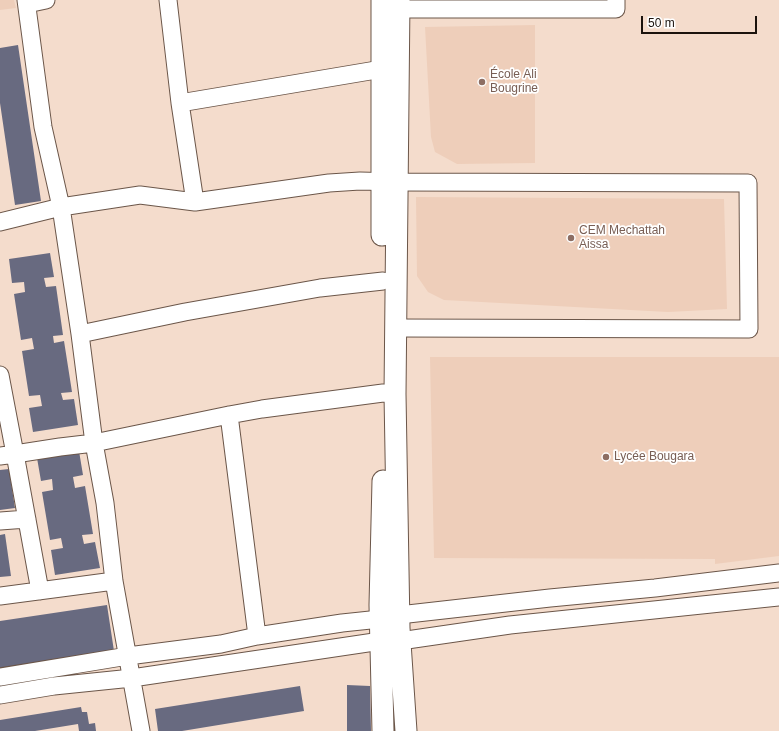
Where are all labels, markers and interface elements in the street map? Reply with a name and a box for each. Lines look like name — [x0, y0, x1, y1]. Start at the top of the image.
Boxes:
scale bar — [643, 8, 759, 34]
text: 50 m — [648, 16, 675, 30]
place label: École Ali Bougrine — [490, 68, 538, 96]
marker: École Ali Bougrine — [477, 77, 487, 87]
place label: CEM Mechattah Aissa — [579, 224, 665, 252]
marker: CEM Mechattah Aissa — [566, 233, 576, 243]
place label: Lycée Bougara — [614, 450, 694, 464]
marker: Lycée Bougara — [601, 452, 611, 462]

